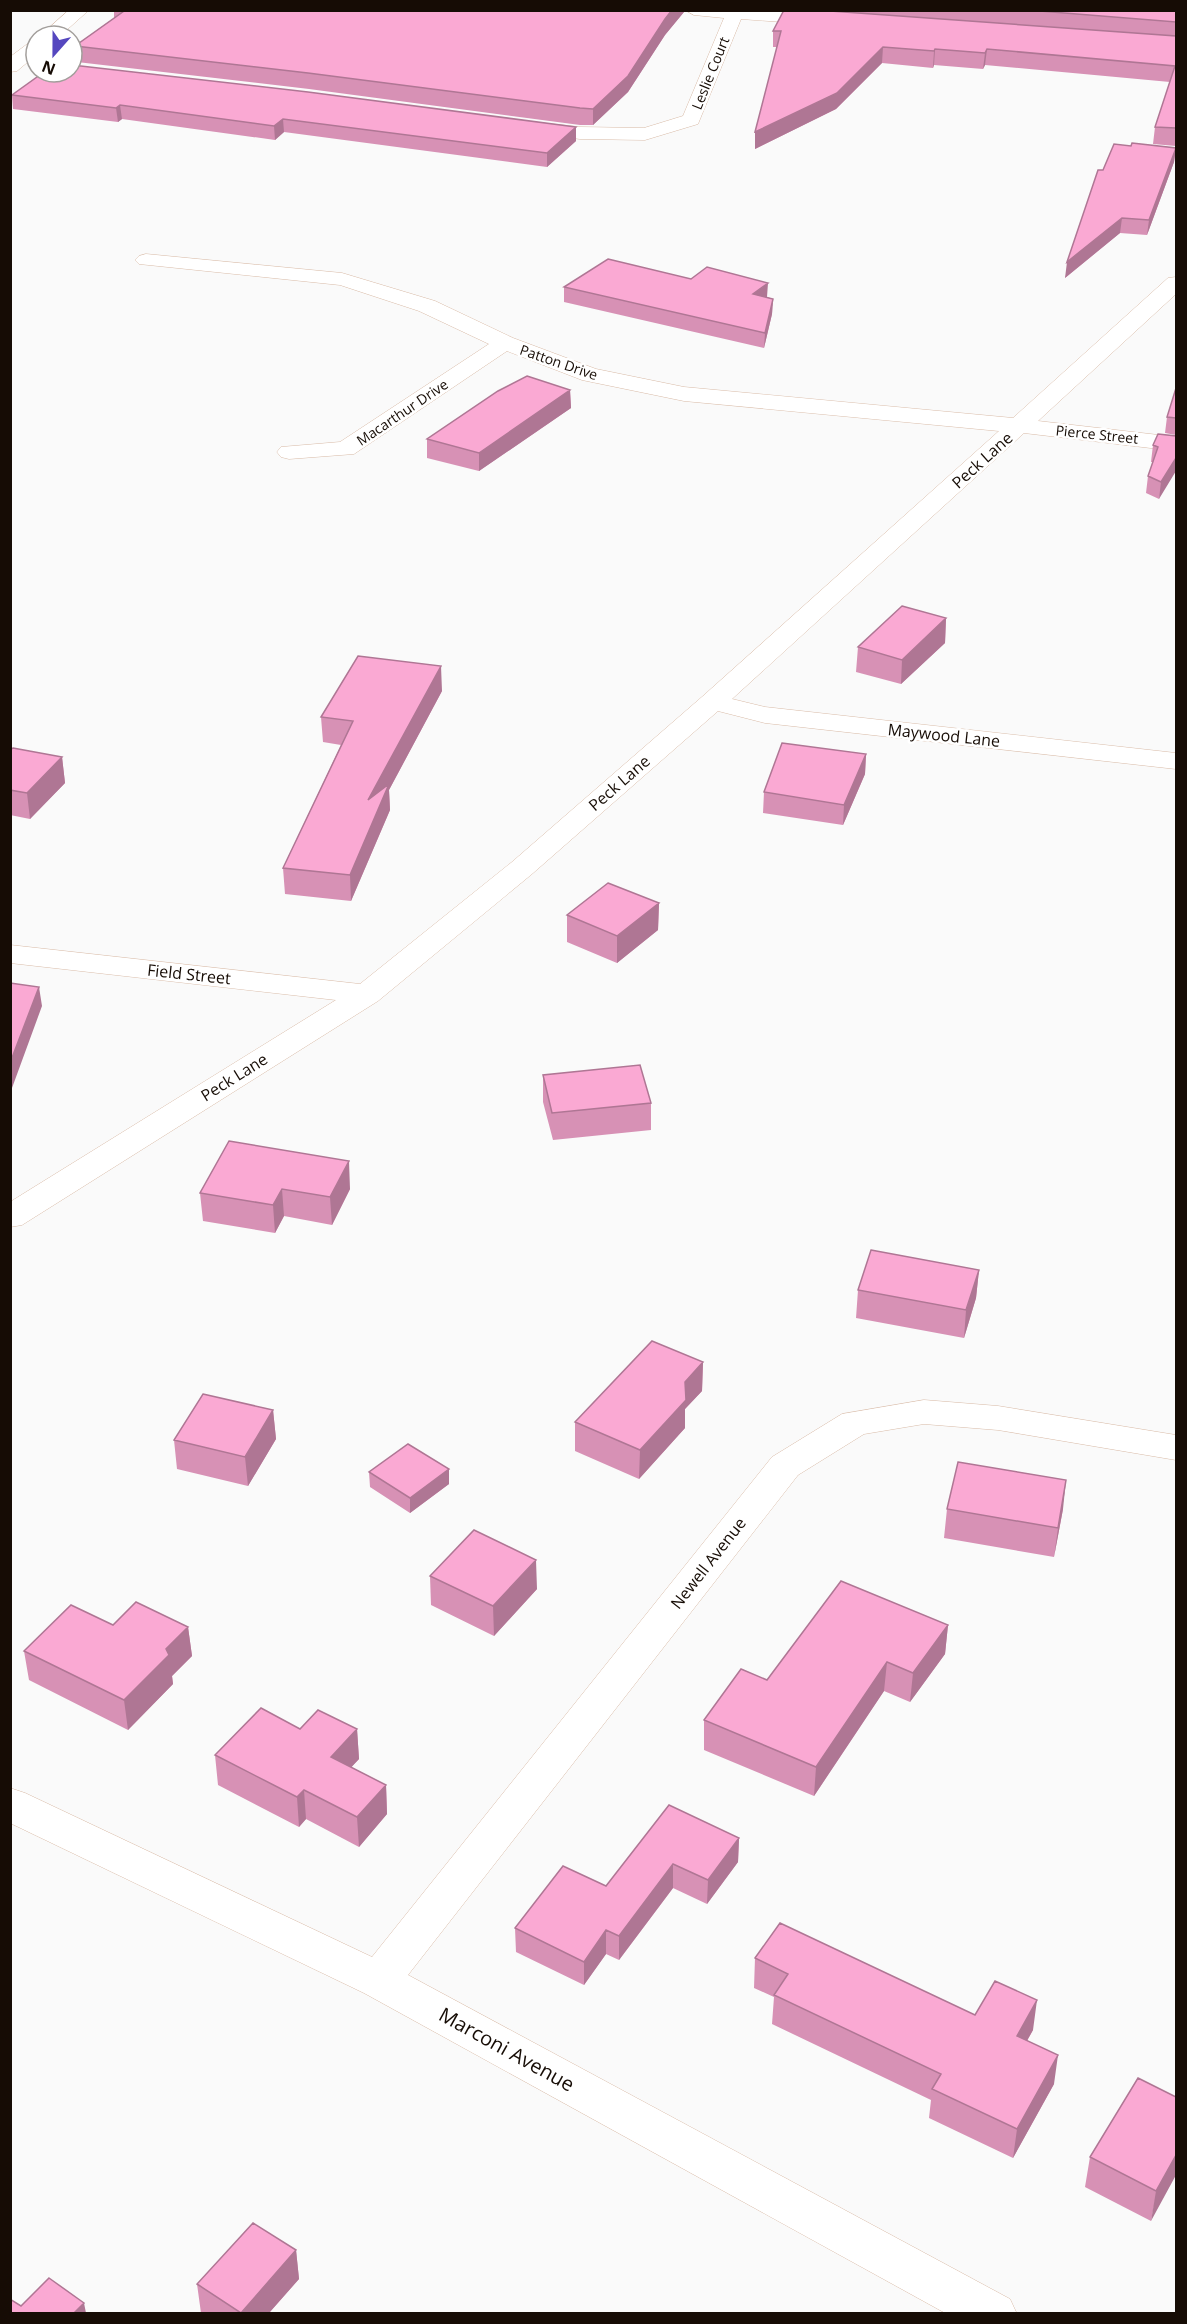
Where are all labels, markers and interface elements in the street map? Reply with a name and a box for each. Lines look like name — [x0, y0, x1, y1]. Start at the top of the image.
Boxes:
north arrow — [24, 24, 84, 84]
street label: Leslie Court — [687, 34, 733, 112]
text: N — [39, 55, 59, 81]
street label: Patton Drive — [518, 340, 601, 384]
street label: Macarthur Drive — [353, 374, 452, 450]
street label: Pierce Street — [1055, 420, 1139, 448]
street label: Peck Lane — [947, 427, 1017, 493]
street label: Maywood Lane — [887, 718, 1001, 752]
street label: Peck Lane — [584, 750, 654, 816]
street label: Field Street — [146, 959, 232, 989]
street label: Peck Lane — [196, 1048, 272, 1106]
street label: Newell Avenue — [665, 1513, 751, 1613]
street label: Marconi Avenue — [434, 2001, 580, 2097]

